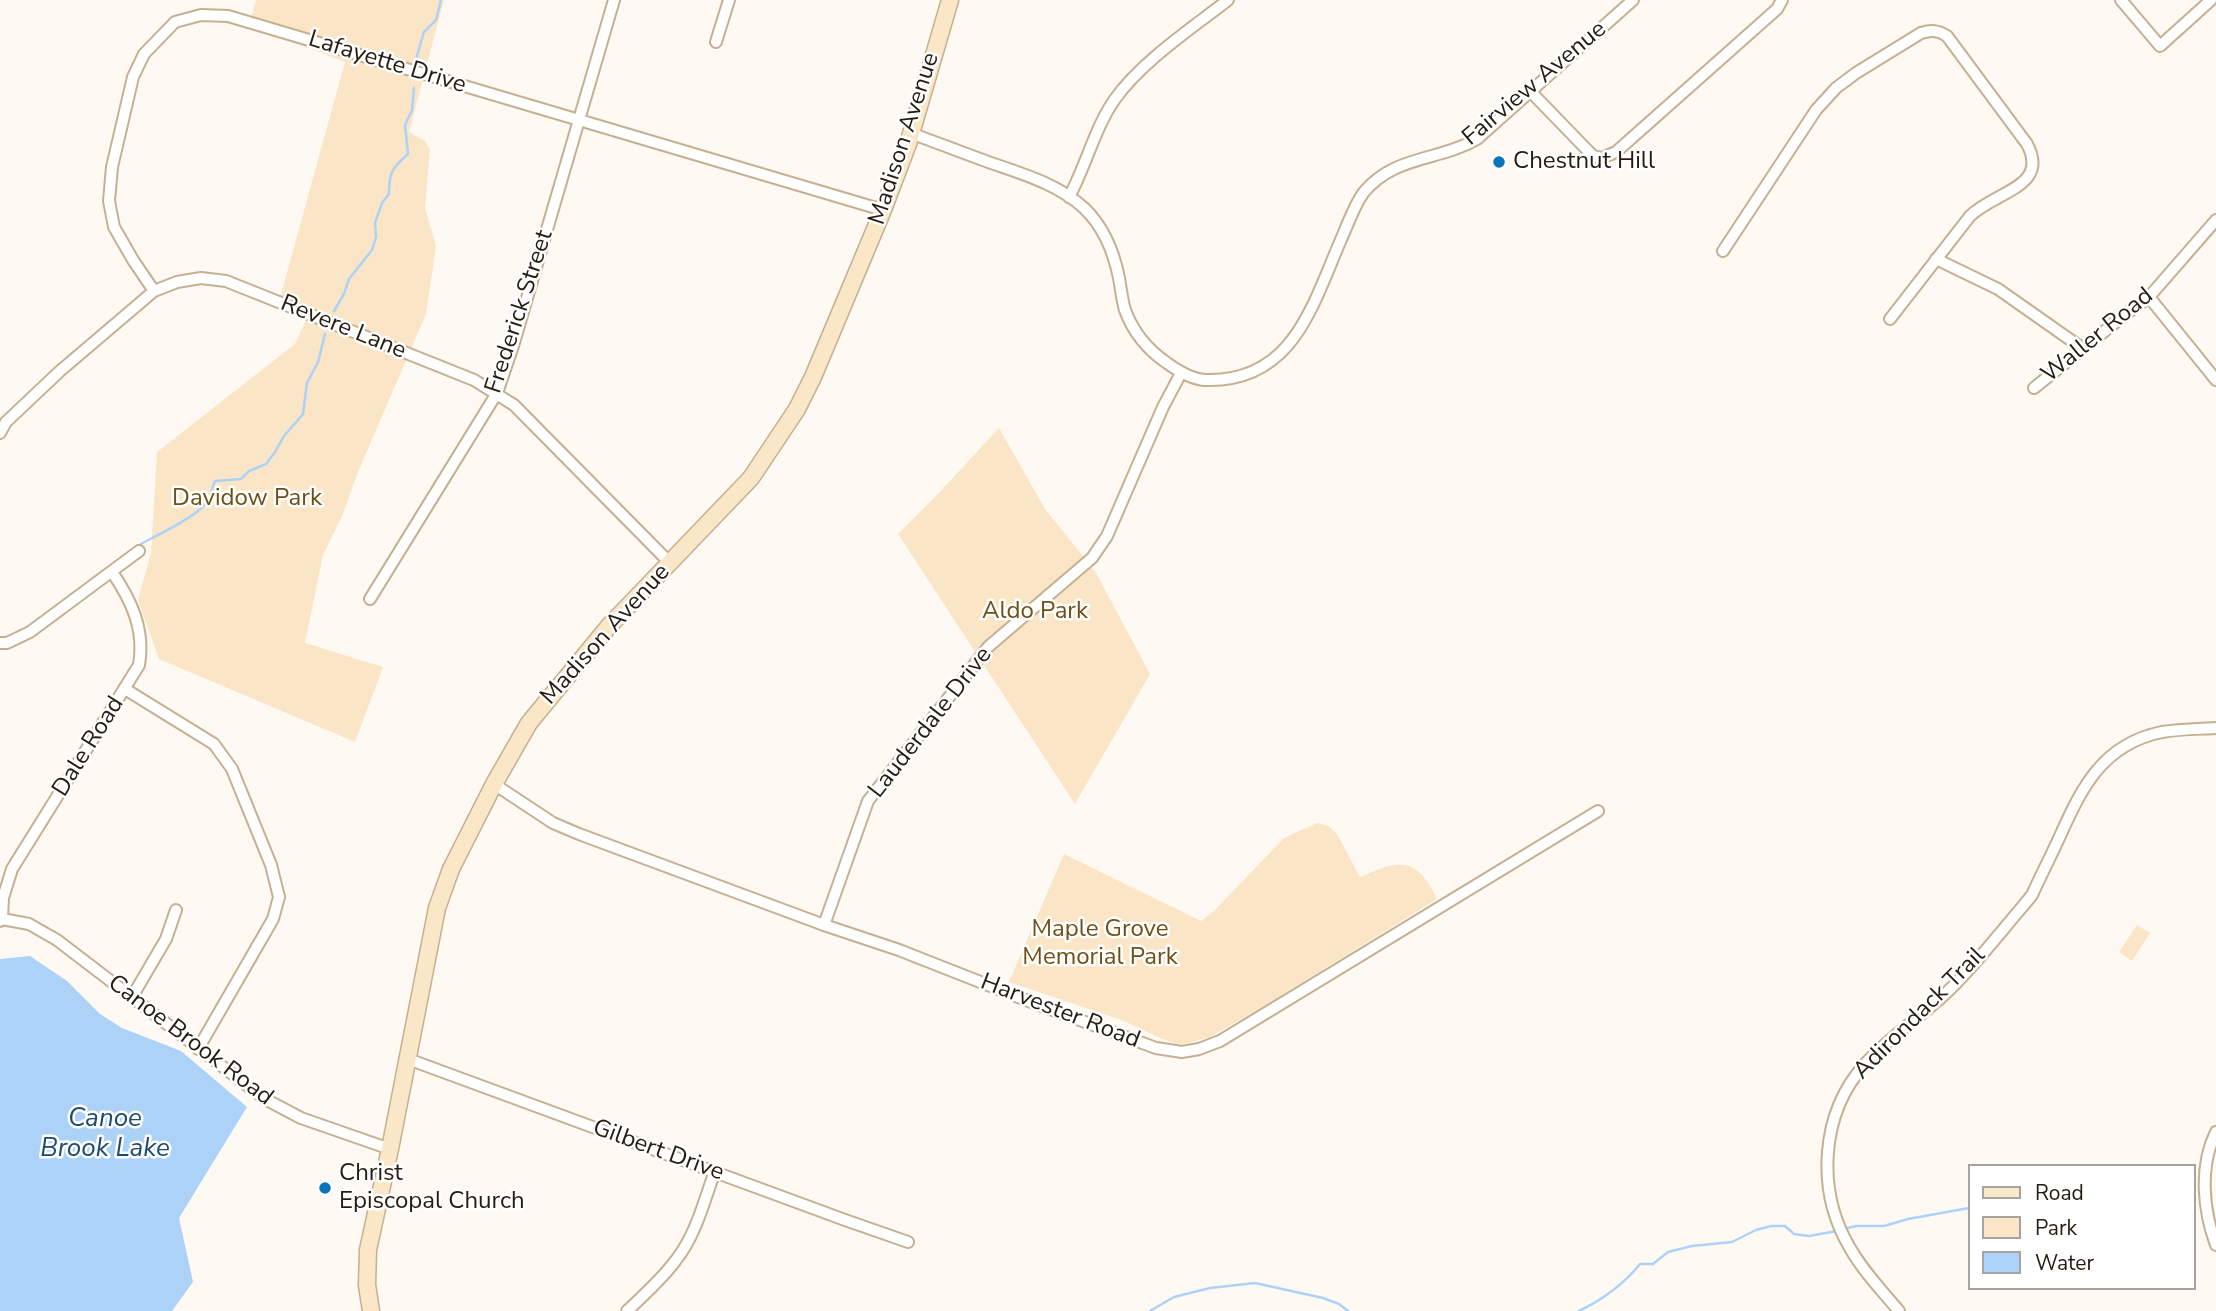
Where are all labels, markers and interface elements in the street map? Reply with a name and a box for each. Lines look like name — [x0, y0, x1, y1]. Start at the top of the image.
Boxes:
street label: Fairview Avenue — [1457, 15, 1613, 153]
street label: Lafayette Drive — [305, 25, 469, 101]
street label: Madison Avenue — [864, 49, 946, 229]
place label: Chestnut Hill — [1513, 148, 1655, 176]
marker: Chestnut Hill — [1491, 154, 1507, 170]
street label: Frederick Street — [480, 227, 560, 397]
street label: Waller Road — [2036, 282, 2160, 390]
street label: Revere Lane — [276, 290, 410, 366]
park label: Davidow Park — [172, 485, 322, 513]
street label: Madison Avenue — [535, 559, 677, 711]
park label: Aldo Park — [982, 598, 1088, 626]
street label: Lauderdale Drive — [863, 642, 999, 804]
street label: Dale Road — [47, 692, 131, 802]
park label: Maple Grove Memorial Park — [1022, 916, 1178, 972]
street label: Adirondack Trail — [1848, 942, 1992, 1086]
street label: Harvester Road — [976, 968, 1144, 1056]
street label: Canoe Brook Road — [102, 969, 278, 1113]
water label: Canoe Brook Lake — [40, 1104, 170, 1166]
street label: Gilbert Drive — [588, 1114, 728, 1188]
place label: Christ Episcopal Church — [339, 1160, 525, 1216]
legend — [1968, 1164, 2195, 1290]
text: Road — [2035, 1179, 2084, 1207]
marker: Christ Episcopal Church — [317, 1180, 333, 1196]
text: Park — [2035, 1214, 2077, 1242]
text: Water — [2035, 1249, 2094, 1277]

